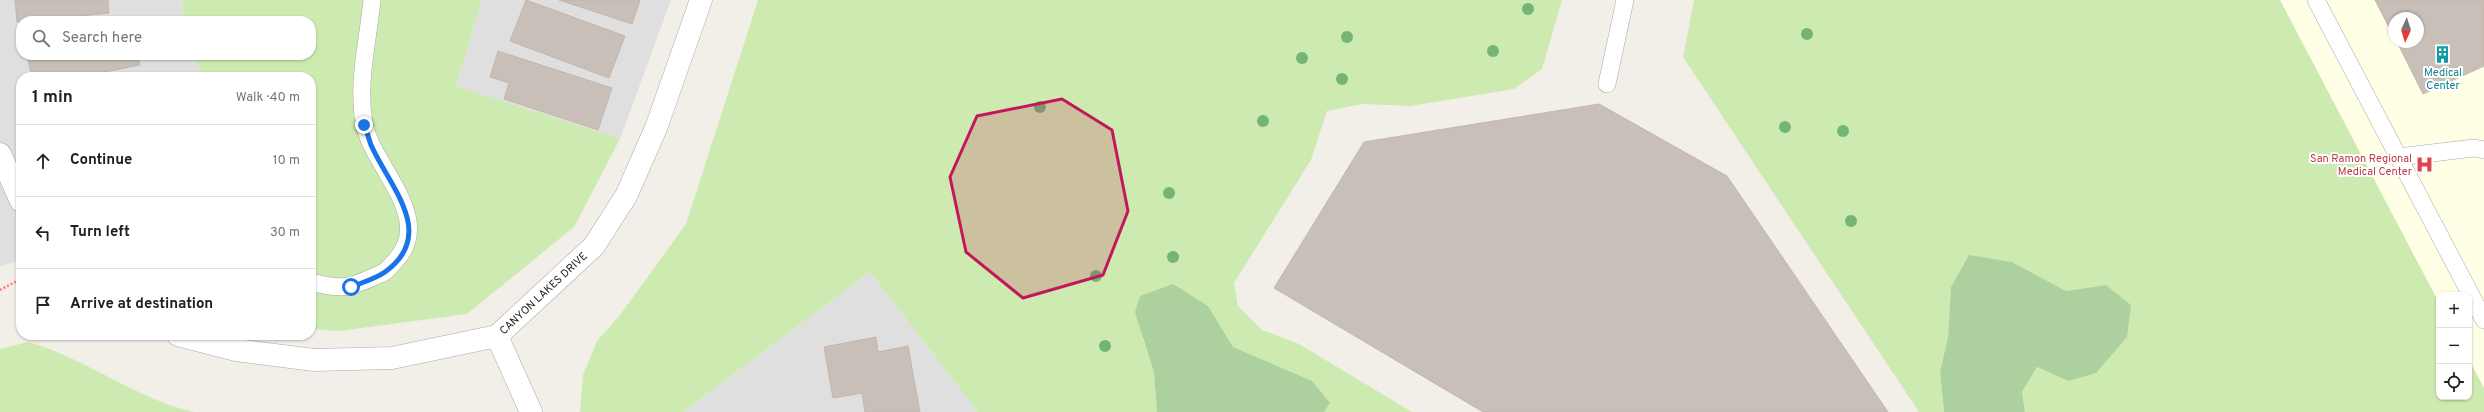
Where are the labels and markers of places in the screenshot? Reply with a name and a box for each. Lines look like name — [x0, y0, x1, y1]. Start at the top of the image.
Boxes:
building icon: Medical Center — [2433, 44, 2453, 64]
place label: Medical Center — [2424, 66, 2462, 93]
place label: San Ramon Regional Medical Center — [2310, 152, 2413, 179]
hospital icon: San Ramon Regional Medical Center — [2415, 154, 2435, 174]

